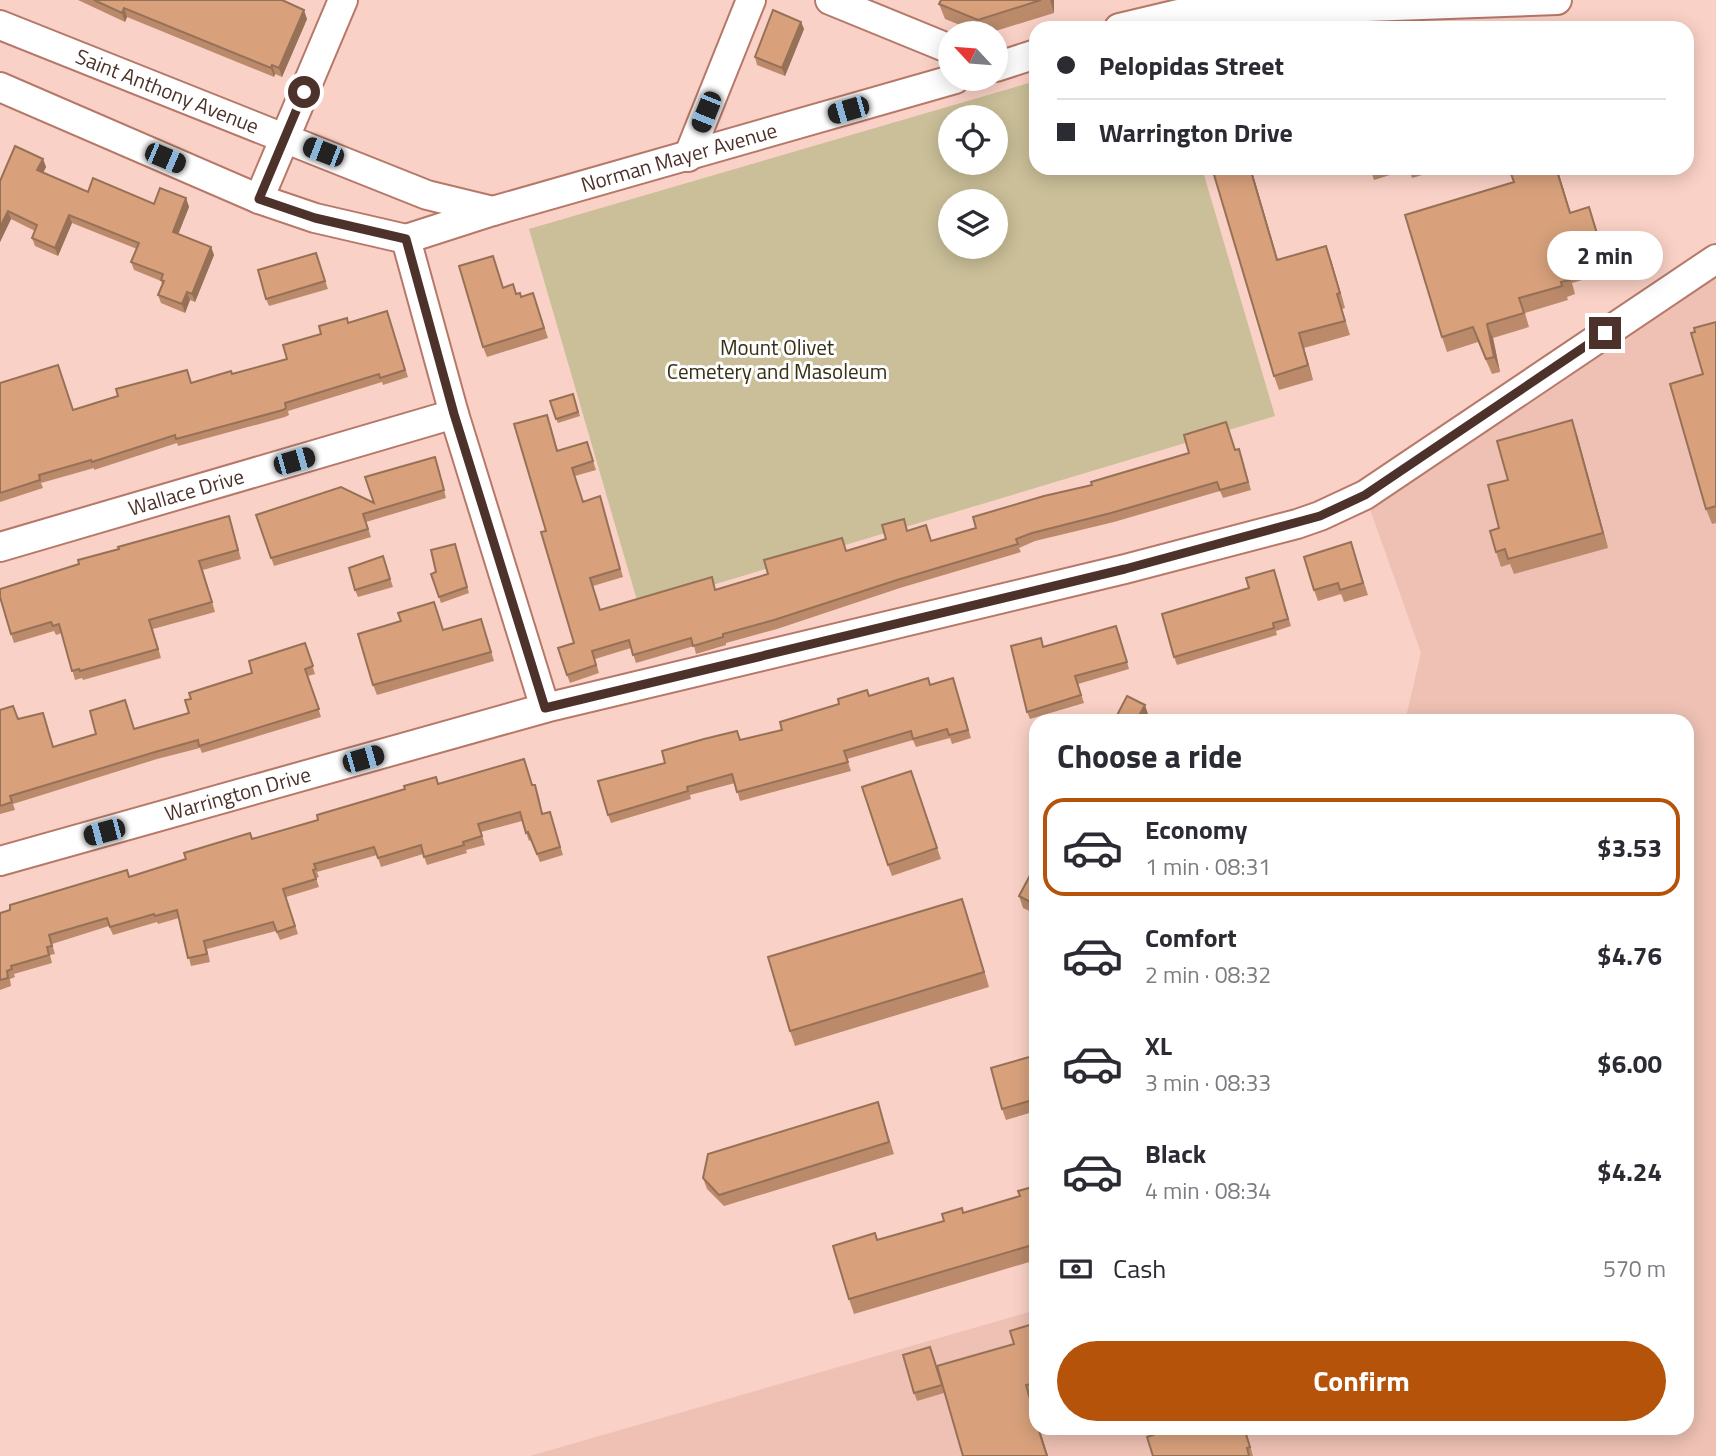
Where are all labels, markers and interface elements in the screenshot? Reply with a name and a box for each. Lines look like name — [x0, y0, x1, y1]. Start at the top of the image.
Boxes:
north arrow — [938, 21, 1008, 91]
map controls — [938, 21, 1008, 259]
street label: Saint Anthony Avenue — [71, 40, 264, 142]
text: Pelopidas Street — [1099, 46, 1284, 85]
route start — [288, 76, 320, 108]
car — [689, 89, 724, 135]
car — [825, 94, 872, 126]
button: locate — [938, 105, 1008, 175]
text: Warrington Drive — [1099, 113, 1293, 152]
street label: Norman Mayer Avenue — [577, 114, 781, 200]
car — [300, 135, 347, 169]
car — [142, 140, 189, 176]
button: layers — [938, 189, 1008, 259]
callout: 2 min — [1547, 232, 1663, 280]
text: 2 min — [1577, 238, 1633, 273]
route end — [1589, 317, 1621, 349]
park label: Mount Olivet Cemetery and Masoleum — [667, 331, 887, 387]
car — [271, 445, 318, 477]
street label: Wallace Drive — [124, 459, 248, 524]
text: Choose a ride — [1057, 732, 1242, 780]
car — [340, 743, 387, 775]
street label: Warrington Drive — [161, 758, 314, 829]
text: Economy — [1145, 810, 1247, 849]
car — [81, 816, 128, 848]
icon: car — [1061, 816, 1124, 879]
text: $3.53 — [1597, 828, 1662, 867]
text: 1 min · 08:31 — [1145, 849, 1271, 884]
text: Comfort — [1145, 918, 1237, 957]
icon: car — [1061, 924, 1124, 987]
text: $4.76 — [1597, 936, 1662, 975]
text: 2 min · 08:32 — [1145, 957, 1271, 992]
text: XL — [1145, 1026, 1172, 1065]
icon: car — [1061, 1032, 1124, 1095]
text: $6.00 — [1597, 1044, 1662, 1083]
text: 3 min · 08:33 — [1145, 1065, 1271, 1100]
text: Black — [1145, 1134, 1206, 1173]
icon: car — [1061, 1140, 1124, 1203]
text: $4.24 — [1597, 1152, 1662, 1191]
text: 4 min · 08:34 — [1145, 1173, 1271, 1208]
text: Cash — [1113, 1249, 1166, 1288]
icon: cash — [1057, 1250, 1095, 1288]
text: 570 m — [1603, 1251, 1666, 1286]
button: Confirm — [1057, 1341, 1666, 1421]

